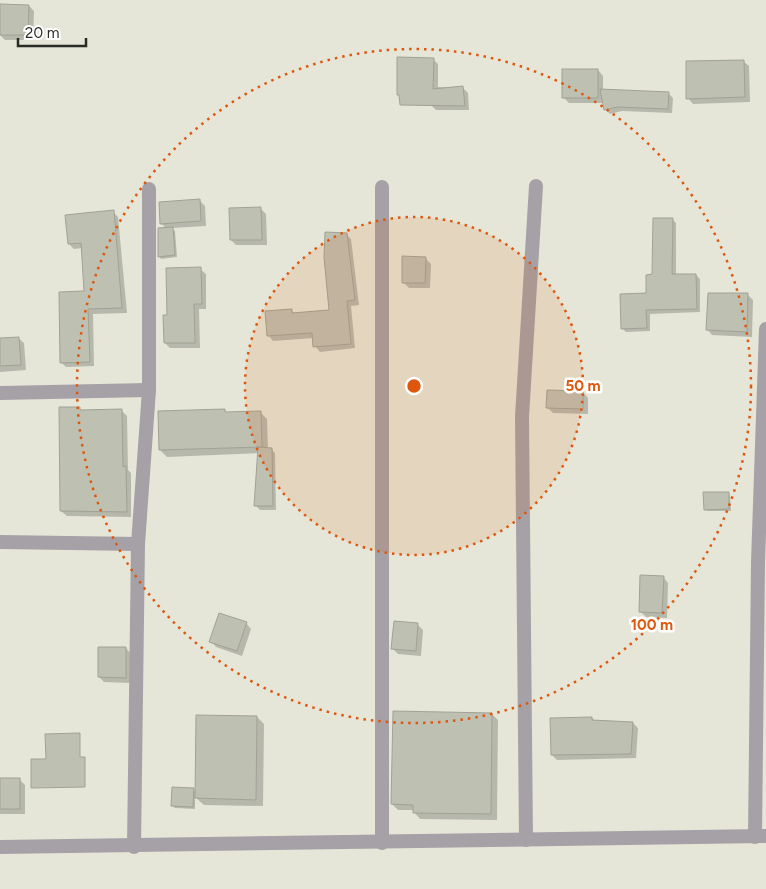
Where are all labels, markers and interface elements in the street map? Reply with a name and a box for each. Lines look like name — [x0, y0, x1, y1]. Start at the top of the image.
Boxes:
scale bar — [18, 15, 85, 47]
text: 20 m — [25, 24, 59, 42]
centre of rings — [405, 377, 423, 395]
text: 50 m — [565, 377, 601, 395]
text: 100 m — [631, 616, 673, 634]

